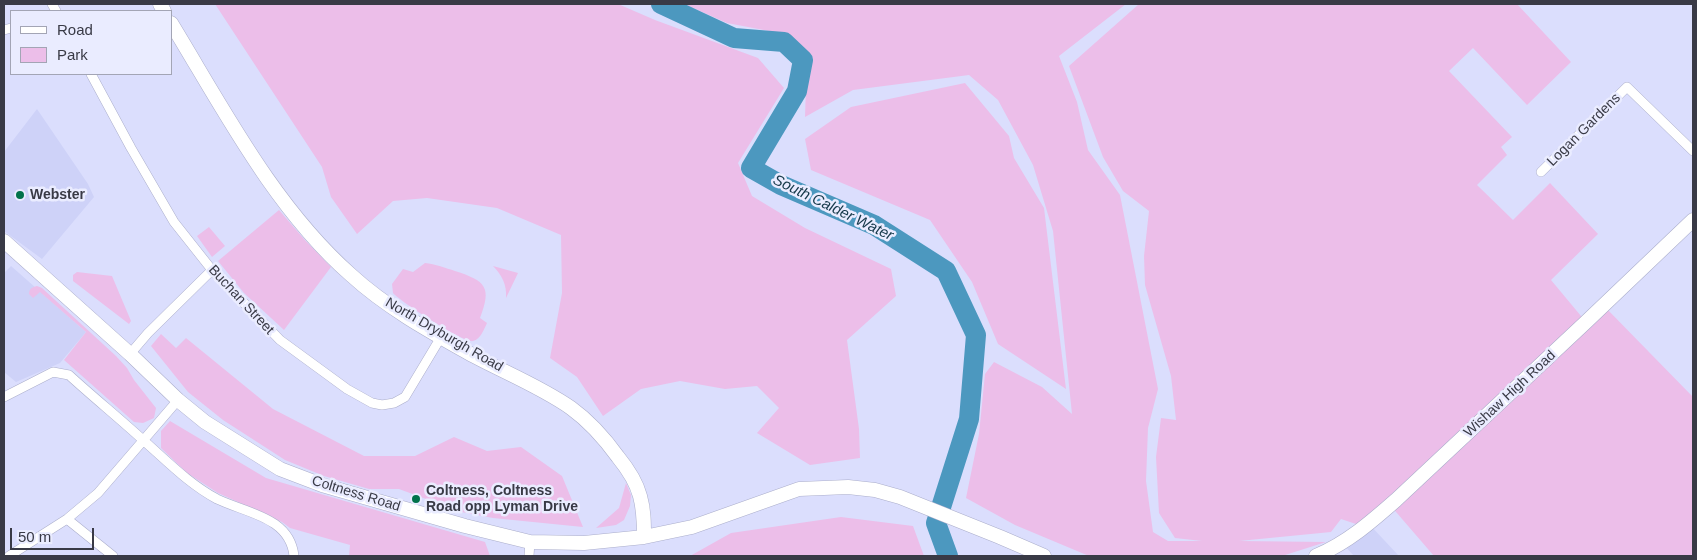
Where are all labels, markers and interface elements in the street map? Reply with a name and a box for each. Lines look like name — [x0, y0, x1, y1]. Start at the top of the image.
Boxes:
legend — [10, 10, 172, 75]
text: Road — [57, 21, 93, 38]
text: Park — [57, 46, 88, 63]
street label: Logan Gardens — [1544, 90, 1624, 170]
water label: South Calder Water — [770, 171, 896, 245]
place label: Webster — [30, 187, 85, 203]
marker: Webster — [14, 189, 26, 201]
street label: Buchan Street — [205, 262, 277, 338]
street label: North Dryburgh Road — [382, 294, 506, 376]
street label: Wishaw High Road — [1461, 347, 1559, 441]
street label: Coltness Road — [310, 473, 402, 515]
place label: Coltness, Coltness Road opp Lyman Drive — [426, 483, 578, 516]
marker: Coltness, Coltness Road opp Lyman Drive — [410, 493, 422, 505]
scale bar — [12, 518, 96, 550]
text: 50 m — [18, 528, 51, 545]

